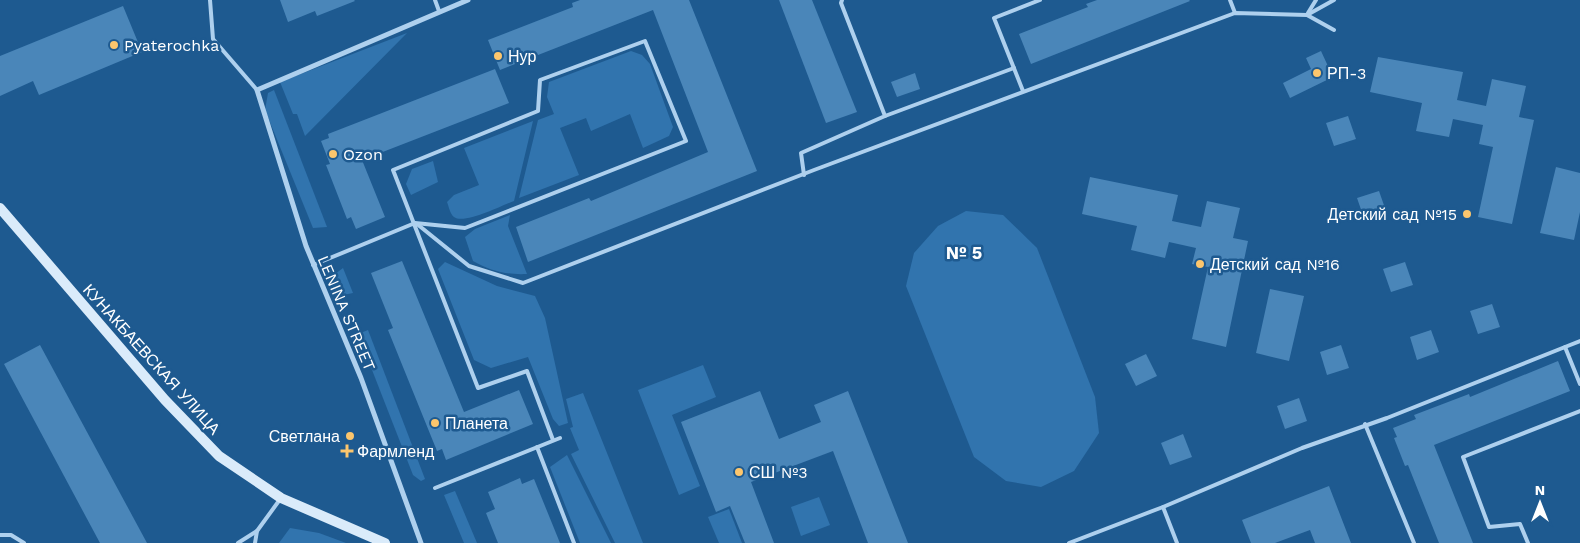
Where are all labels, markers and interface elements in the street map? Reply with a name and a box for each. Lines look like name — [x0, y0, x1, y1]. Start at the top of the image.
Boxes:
place label: Pyaterochka — [124, 36, 219, 55]
marker: Pyaterochka — [108, 39, 120, 51]
place label: Нур — [508, 47, 536, 66]
marker: Нур — [492, 50, 504, 62]
place label: РП-3 — [1327, 64, 1366, 83]
marker: РП-3 — [1311, 67, 1323, 79]
place label: Ozon — [343, 145, 383, 164]
marker: Ozon — [327, 148, 339, 160]
place label: Детский сад №15 — [1328, 205, 1457, 224]
marker: Детский сад №15 — [1461, 208, 1473, 220]
district label: № 5 — [946, 242, 982, 263]
street label: LENINA STREET — [314, 253, 380, 374]
place label: Детский сад №16 — [1210, 255, 1340, 274]
marker: Детский сад №16 — [1194, 258, 1206, 270]
street label: КУНАКБАЕВСКАЯ УЛИЦА — [79, 280, 224, 439]
place label: Планета — [445, 414, 508, 433]
marker: Планета — [429, 417, 441, 429]
place label: Светлана — [269, 427, 340, 446]
marker: Светлана — [344, 430, 356, 442]
place label: Фармленд — [357, 442, 435, 461]
marker: Фармленд — [341, 445, 353, 457]
place label: СШ №3 — [749, 463, 808, 482]
marker: СШ №3 — [733, 466, 745, 478]
north arrow — [1515, 478, 1565, 528]
text: N — [1535, 482, 1545, 498]

